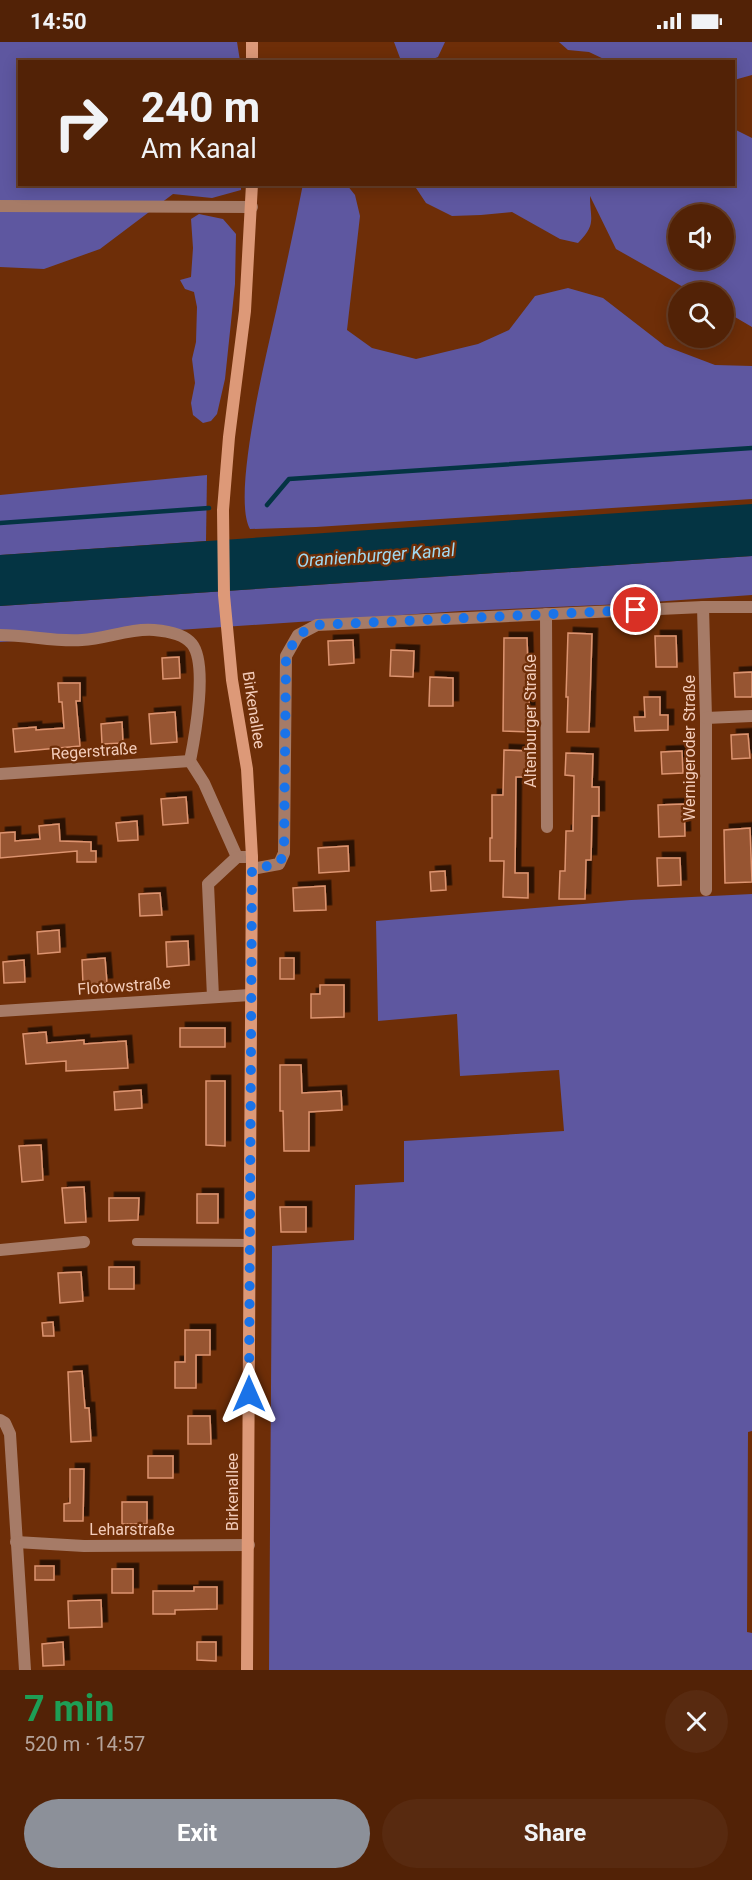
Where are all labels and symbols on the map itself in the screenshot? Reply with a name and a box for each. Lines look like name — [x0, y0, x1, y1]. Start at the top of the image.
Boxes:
water label: Oranienburger Kanal — [296, 539, 456, 571]
pin — [610, 584, 661, 635]
street label: Altenburger Straße — [521, 654, 540, 788]
street label: Birkenallee — [239, 670, 269, 750]
street label: Wernigeroder Straße — [680, 675, 699, 821]
street label: Regerstraße — [50, 739, 138, 763]
street label: Flotowstraße — [77, 973, 171, 999]
position arrow — [217, 1362, 281, 1426]
street label: Birkenallee — [223, 1453, 242, 1531]
street label: Leharstraße — [89, 1520, 175, 1539]

